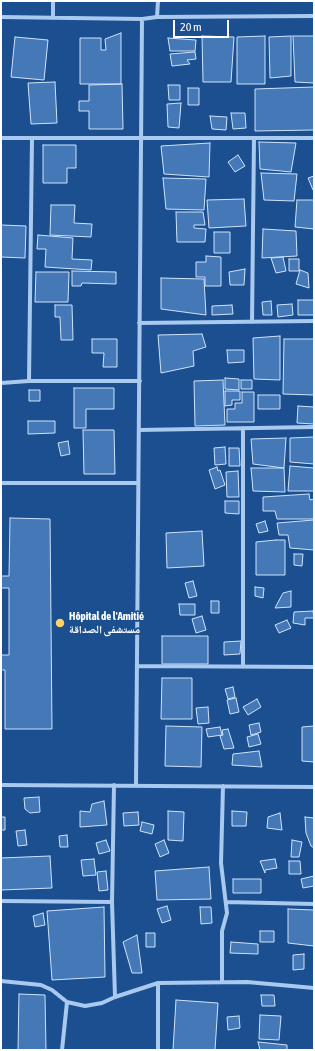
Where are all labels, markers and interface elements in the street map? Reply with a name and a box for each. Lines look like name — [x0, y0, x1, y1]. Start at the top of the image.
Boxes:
scale bar — [175, 12, 231, 38]
text: 20 m — [180, 20, 202, 34]
place label: Hôpital de l'Amitié مستشفى الصداقة — [69, 610, 144, 636]
marker: Hôpital de l'Amitié مستشفى الصداقة — [54, 617, 66, 629]

